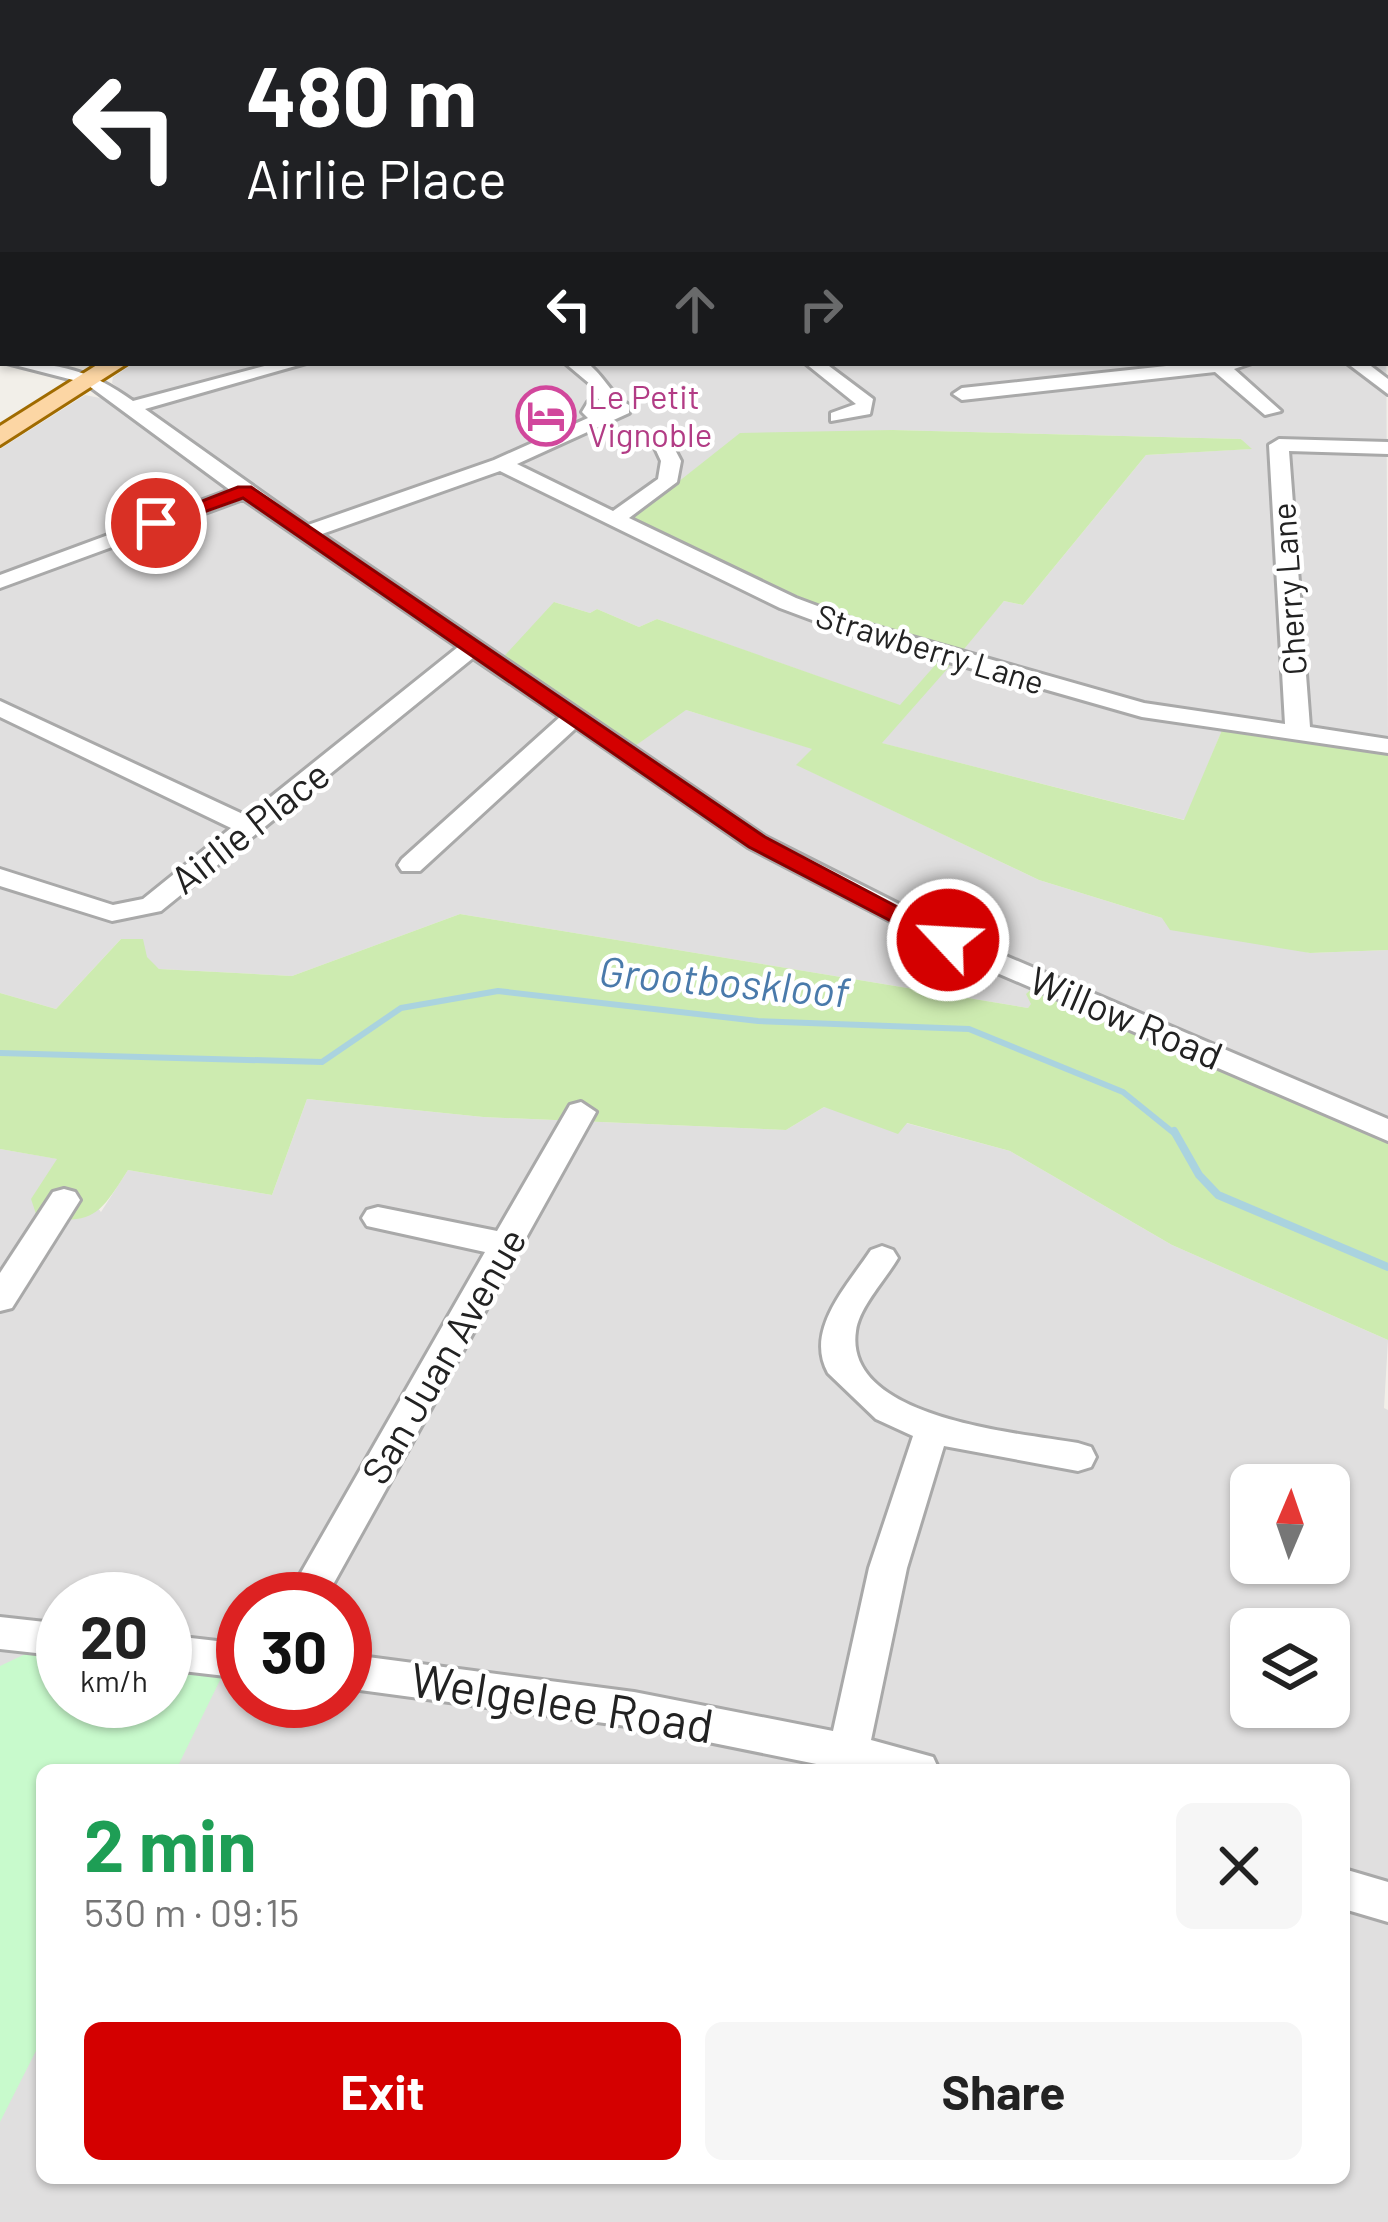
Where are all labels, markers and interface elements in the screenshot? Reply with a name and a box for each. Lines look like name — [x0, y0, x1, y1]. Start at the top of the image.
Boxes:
text: 480 m — [246, 43, 477, 144]
icon: left — [48, 48, 204, 204]
text: Airlie Place — [246, 145, 507, 210]
icon: left — [536, 276, 602, 342]
icon: ahead — [662, 276, 728, 342]
icon: right — [788, 276, 854, 342]
place label: Le Petit Vignoble — [588, 376, 712, 454]
hotel icon: Le Petit Vignoble — [515, 385, 577, 447]
pin — [105, 472, 207, 574]
icon: arrive — [123, 490, 189, 556]
street label: Cherry Lane — [1262, 502, 1314, 677]
street label: Strawberry Lane — [811, 594, 1049, 702]
street label: Airlie Place — [160, 749, 338, 902]
position arrow — [885, 877, 1011, 1003]
water label: Grootboskloof — [597, 944, 853, 1016]
street label: Willow Road — [1023, 955, 1230, 1078]
street label: San Juan Avenue — [350, 1219, 535, 1492]
north arrow — [1230, 1464, 1350, 1584]
map controls — [1230, 1464, 1350, 1728]
speed limit sign: 30 — [216, 1572, 372, 1728]
text: 20 — [80, 1599, 148, 1671]
button: layers — [1230, 1608, 1350, 1728]
street label: Welgelee Road — [407, 1648, 718, 1754]
text: km/h — [80, 1662, 148, 1698]
text: 2 min — [84, 1800, 257, 1886]
button: close — [1176, 1803, 1302, 1929]
text: 530 m · 09:15 — [84, 1888, 299, 1935]
button: Exit — [84, 2022, 681, 2160]
button: Share — [705, 2022, 1302, 2160]

